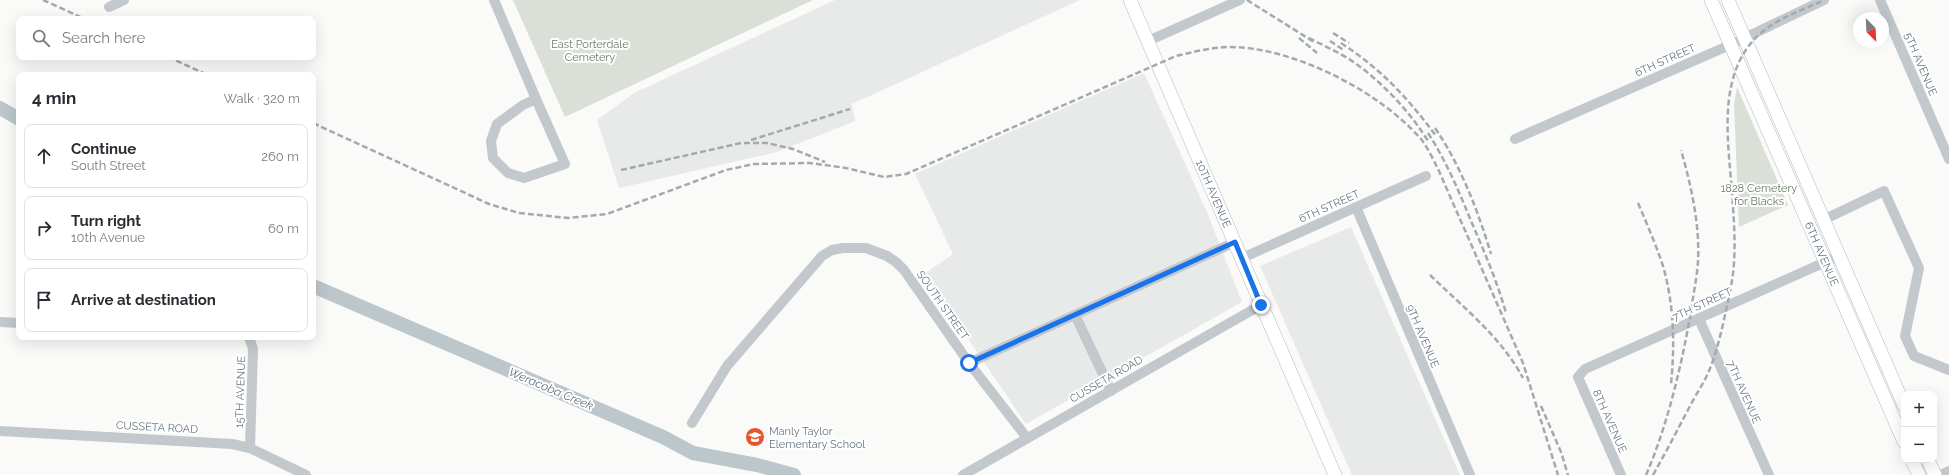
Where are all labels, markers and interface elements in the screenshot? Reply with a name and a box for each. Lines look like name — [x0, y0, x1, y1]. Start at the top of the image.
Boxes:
north arrow — [1853, 12, 1889, 48]
search box — [16, 16, 316, 60]
icon: search — [30, 27, 52, 49]
text: Search here — [62, 29, 145, 47]
street label: 5TH AVENUE — [1901, 31, 1940, 98]
park label: East Porterdale Cemetery — [551, 38, 629, 64]
street label: 6TH STREET — [1633, 41, 1698, 80]
text: 4 min — [32, 88, 76, 108]
text: Walk · 320 m — [224, 91, 300, 106]
text: Continue — [71, 140, 136, 158]
icon: ahead — [33, 145, 55, 167]
text: 260 m — [261, 149, 299, 164]
text: South Street — [71, 158, 146, 173]
street label: 10TH AVENUE — [1193, 158, 1234, 230]
park label: 1828 Cemetery for Blacks — [1721, 182, 1797, 208]
street label: 6TH STREET — [1297, 187, 1362, 226]
text: Turn right — [71, 212, 141, 230]
icon: right — [33, 217, 55, 239]
street label: 6TH AVENUE — [1802, 220, 1841, 288]
text: 60 m — [268, 221, 299, 236]
text: 10th Avenue — [71, 230, 145, 245]
street label: SOUTH STREET — [914, 268, 971, 343]
street label: 7TH STREET — [1670, 285, 1734, 324]
icon: arrive — [33, 289, 55, 311]
text: Arrive at destination — [71, 291, 216, 309]
route end — [1252, 296, 1270, 314]
street label: 9TH AVENUE — [1403, 303, 1442, 370]
street label: CUSSETA ROAD — [1067, 353, 1145, 406]
route start — [960, 354, 978, 372]
street label: 15TH AVENUE — [233, 355, 248, 428]
street label: 7TH AVENUE — [1724, 359, 1763, 426]
water label: Weracoba Creek — [507, 365, 596, 413]
street label: 8TH AVENUE — [1590, 387, 1629, 455]
map controls — [1901, 391, 1937, 463]
button: + — [1901, 391, 1937, 427]
street label: CUSSETA ROAD — [116, 419, 199, 436]
place label: Manly Taylor Elementary School — [769, 425, 865, 451]
school or university icon: Manly Taylor Elementary School — [744, 426, 766, 448]
button: − — [1901, 427, 1937, 463]

